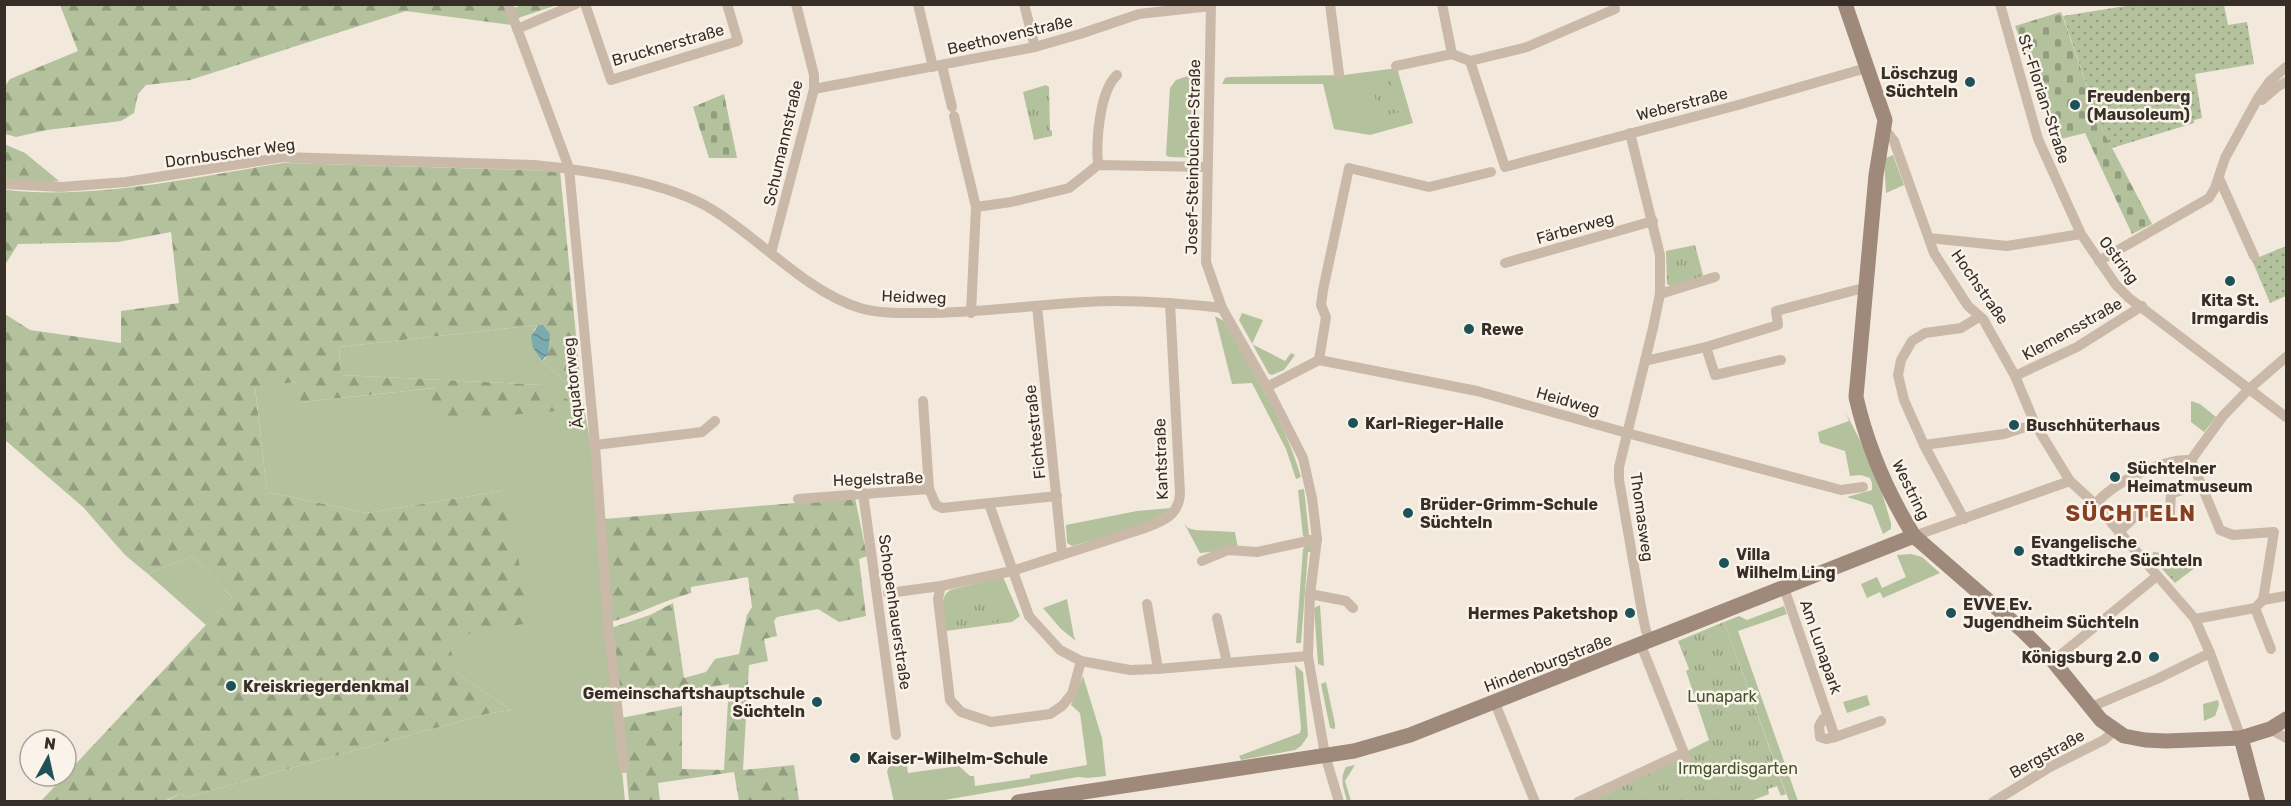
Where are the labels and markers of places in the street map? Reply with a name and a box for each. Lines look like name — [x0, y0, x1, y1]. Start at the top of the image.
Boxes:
place label: Löschzug Süchteln — [1881, 64, 1958, 101]
marker: Löschzug Süchteln — [1963, 75, 1977, 89]
place label: Freudenberg (Mausoleum) — [2087, 87, 2191, 124]
marker: Freudenberg (Mausoleum) — [2068, 98, 2082, 112]
marker: Kita St. Irmgardis — [2223, 274, 2237, 288]
place label: Kita St. Irmgardis — [2191, 291, 2269, 328]
place label: Rewe — [1481, 320, 1524, 339]
marker: Rewe — [1462, 322, 1476, 336]
place label: Karl-Rieger-Halle — [1365, 414, 1504, 433]
marker: Karl-Rieger-Halle — [1346, 416, 1360, 430]
place label: Buschhüterhaus — [2026, 416, 2160, 435]
marker: Buschhüterhaus — [2007, 418, 2021, 432]
place label: Süchtelner Heimatmuseum — [2127, 459, 2253, 496]
marker: Süchtelner Heimatmuseum — [2108, 470, 2122, 484]
place label: Brüder-Grimm-Schule Süchteln — [1420, 495, 1598, 532]
marker: Brüder-Grimm-Schule Süchteln — [1401, 506, 1415, 520]
place label: Evangelische Stadtkirche Süchteln — [2031, 533, 2202, 570]
marker: Evangelische Stadtkirche Süchteln — [2012, 544, 2026, 558]
place label: Villa Wilhelm Ling — [1736, 545, 1836, 582]
marker: Villa Wilhelm Ling — [1717, 556, 1731, 570]
place label: EVVE Ev. Jugendheim Süchteln — [1963, 595, 2139, 632]
place label: Hermes Paketshop — [1468, 604, 1618, 623]
marker: Hermes Paketshop — [1623, 606, 1637, 620]
marker: EVVE Ev. Jugendheim Süchteln — [1944, 606, 1958, 620]
place label: Königsburg 2.0 — [2021, 648, 2142, 667]
marker: Königsburg 2.0 — [2147, 650, 2161, 664]
place label: Kreiskriegerdenkmal — [243, 677, 409, 696]
marker: Kreiskriegerdenkmal — [224, 679, 238, 693]
place label: Gemeinschaftshauptschule Süchteln — [583, 684, 805, 721]
marker: Gemeinschaftshauptschule Süchteln — [810, 695, 824, 709]
place label: Kaiser-Wilhelm-Schule — [867, 749, 1048, 768]
marker: Kaiser-Wilhelm-Schule — [848, 751, 862, 765]

